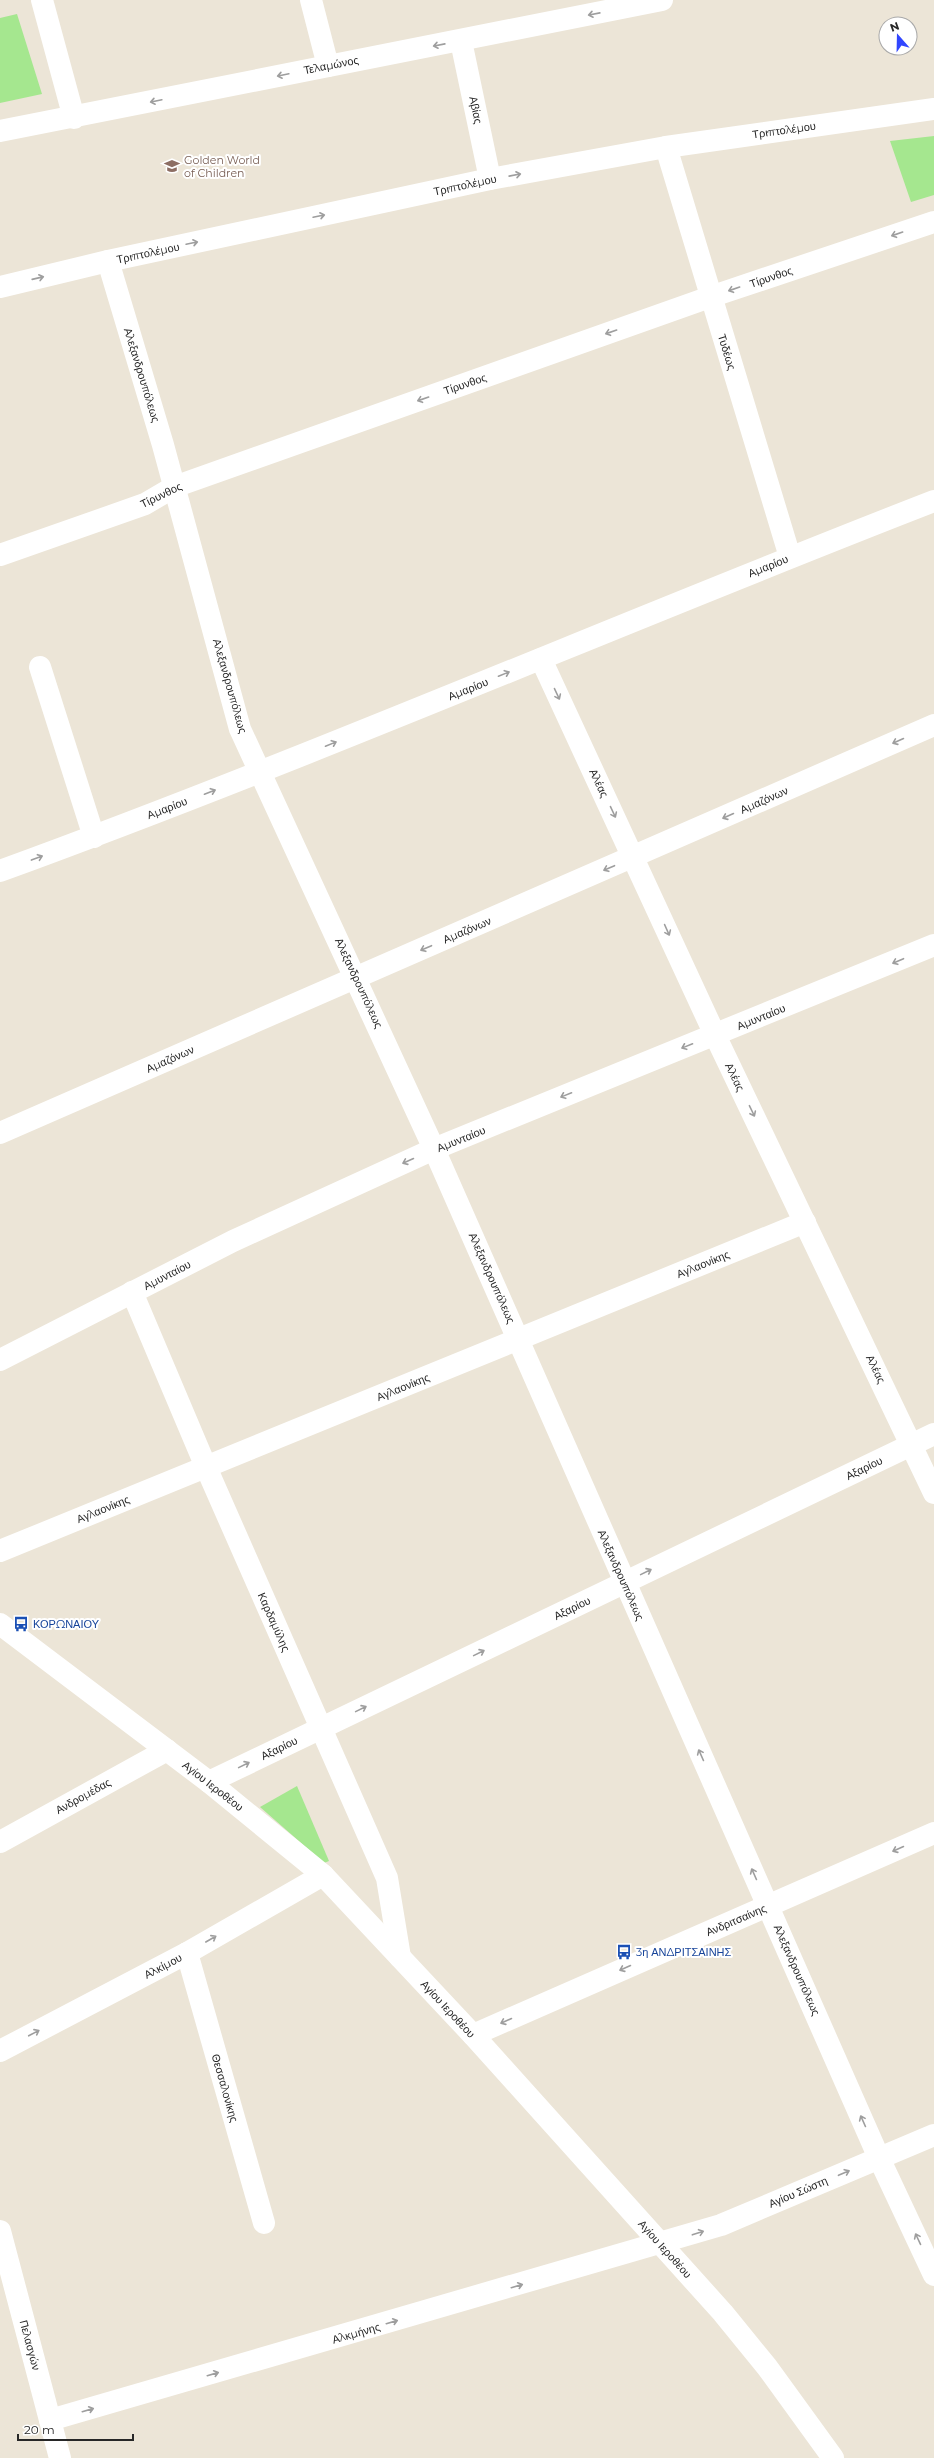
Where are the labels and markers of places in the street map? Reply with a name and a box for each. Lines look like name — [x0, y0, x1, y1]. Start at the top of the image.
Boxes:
place label: Golden World of Children — [184, 153, 260, 180]
school or university icon: Golden World of Children — [163, 157, 181, 175]
bus stop icon: ΚΟΡΩΝΑΙΟΥ — [12, 1615, 30, 1633]
place label: ΚΟΡΩΝΑΙΟΥ — [33, 1617, 100, 1631]
bus stop icon: 3η ΑΝΔΡΙΤΣΑΙΝΗΣ — [615, 1943, 633, 1961]
place label: 3η ΑΝΔΡΙΤΣΑΙΝΗΣ — [636, 1945, 732, 1959]

